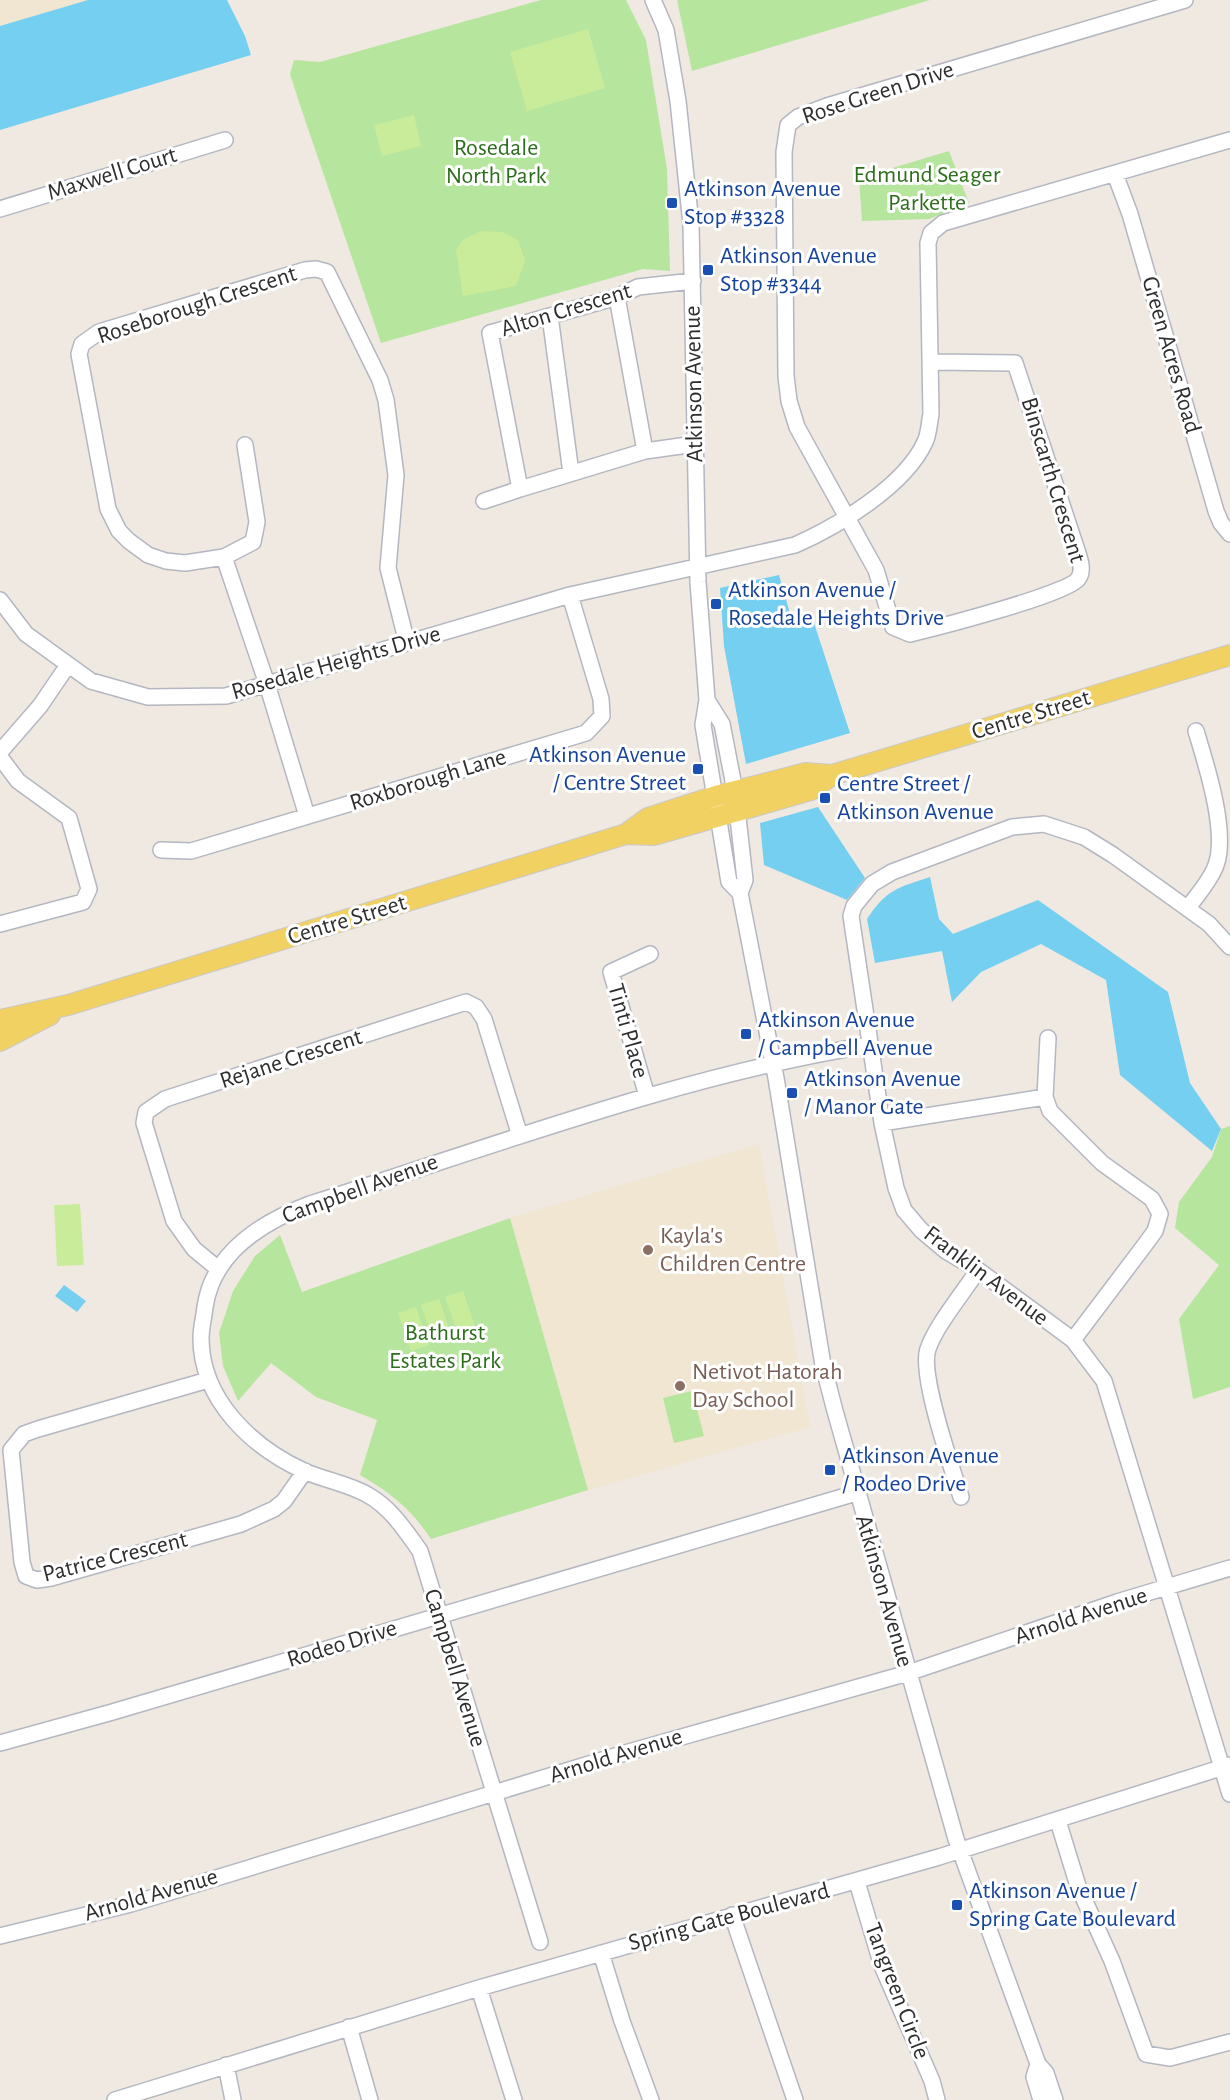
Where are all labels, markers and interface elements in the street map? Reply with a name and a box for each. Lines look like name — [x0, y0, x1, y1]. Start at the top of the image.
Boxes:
street label: Rose Green Drive — [799, 57, 957, 129]
park label: Rosedale North Park — [446, 136, 546, 188]
street label: Maxwell Court — [44, 143, 180, 205]
park label: Edmund Seager Parkette — [854, 163, 1001, 215]
place label: Atkinson Avenue Stop #3328 — [684, 177, 841, 229]
marker: Atkinson Avenue Stop #3328 — [665, 196, 679, 210]
place label: Atkinson Avenue Stop #3344 — [720, 244, 877, 296]
street label: Roseborough Crescent — [94, 261, 300, 349]
marker: Atkinson Avenue Stop #3344 — [701, 263, 715, 277]
street label: Green Acres Road — [1137, 274, 1205, 436]
street label: Alton Crescent — [498, 279, 634, 341]
street label: Atkinson Avenue — [681, 305, 707, 463]
street label: Binscarth Crescent — [1016, 394, 1090, 566]
place label: Atkinson Avenue / Rosedale Heights Drive — [728, 578, 944, 630]
marker: Atkinson Avenue / Rosedale Heights Drive — [709, 597, 723, 611]
street label: Rosedale Heights Drive — [229, 622, 443, 704]
street label: Centre Street — [969, 686, 1093, 744]
place label: Atkinson Avenue / Centre Street — [529, 743, 686, 795]
street label: Roxborough Lane — [347, 745, 509, 815]
marker: Atkinson Avenue / Centre Street — [691, 762, 705, 776]
place label: Centre Street / Atkinson Avenue — [837, 772, 994, 824]
marker: Centre Street / Atkinson Avenue — [818, 791, 832, 805]
street label: Centre Street — [285, 891, 409, 949]
street label: Tinti Place — [603, 981, 653, 1081]
place label: Atkinson Avenue / Campbell Avenue — [758, 1008, 933, 1060]
street label: Rejane Crescent — [217, 1025, 365, 1093]
marker: Atkinson Avenue / Campbell Avenue — [739, 1027, 753, 1041]
place label: Atkinson Avenue / Manor Gate — [804, 1067, 961, 1119]
marker: Atkinson Avenue / Manor Gate — [785, 1086, 799, 1100]
street label: Campbell Avenue — [279, 1150, 441, 1228]
street label: Franklin Avenue — [919, 1222, 1053, 1330]
place label: Kayla's Children Centre — [660, 1224, 806, 1276]
marker: Kayla's Children Centre — [641, 1243, 655, 1257]
park label: Bathurst Estates Park — [389, 1321, 501, 1373]
place label: Netivot Hatorah Day School — [692, 1360, 843, 1412]
marker: Netivot Hatorah Day School — [673, 1379, 687, 1393]
place label: Atkinson Avenue / Rodeo Drive — [842, 1444, 999, 1496]
marker: Atkinson Avenue / Rodeo Drive — [823, 1463, 837, 1477]
street label: Atkinson Avenue — [851, 1512, 917, 1670]
street label: Patrice Crescent — [40, 1527, 190, 1587]
street label: Arnold Avenue — [1012, 1583, 1150, 1649]
street label: Campbell Avenue — [420, 1586, 490, 1750]
street label: Rodeo Drive — [284, 1616, 400, 1672]
street label: Arnold Avenue — [547, 1724, 685, 1788]
street label: Arnold Avenue — [81, 1864, 221, 1926]
street label: Spring Gate Boulevard — [626, 1879, 832, 1955]
place label: Atkinson Avenue / Spring Gate Boulevard — [969, 1879, 1176, 1931]
marker: Atkinson Avenue / Spring Gate Boulevard — [950, 1898, 964, 1912]
street label: Tangreen Circle — [860, 1920, 934, 2062]

